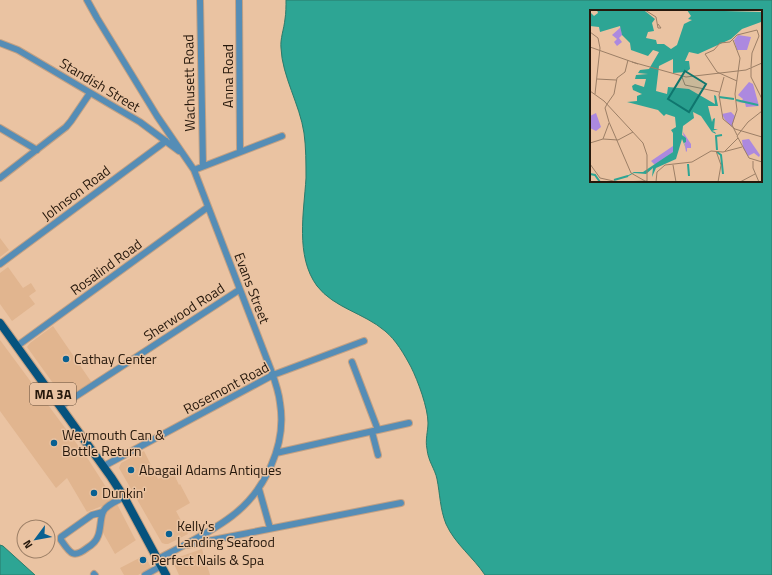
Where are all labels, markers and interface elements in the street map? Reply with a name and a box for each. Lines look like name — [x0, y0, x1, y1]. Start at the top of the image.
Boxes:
inset map — [590, 10, 762, 182]
street label: Wachusett Road — [177, 34, 200, 132]
street label: Anna Road — [217, 44, 238, 108]
street label: Standish Street — [56, 52, 145, 117]
street label: Johnson Road — [37, 160, 114, 225]
street label: Rosalind Road — [66, 233, 146, 300]
street label: Evans Street — [229, 249, 276, 326]
street label: Sherwood Road — [139, 277, 229, 346]
place label: Cathay Center — [74, 348, 157, 369]
marker: Cathay Center — [61, 354, 71, 364]
street label: Rosemont Road — [179, 356, 272, 419]
road number: MA 3A — [30, 383, 76, 405]
place label: Weymouth Can & Bottle Return — [62, 424, 165, 461]
marker: Weymouth Can & Bottle Return — [49, 438, 59, 448]
place label: Abagail Adams Antiques — [139, 459, 281, 480]
marker: Abagail Adams Antiques — [126, 465, 136, 475]
place label: Dunkin' — [102, 482, 146, 503]
marker: Dunkin' — [89, 488, 99, 498]
place label: Kelly's Landing Seafood — [177, 515, 275, 552]
north arrow — [16, 519, 56, 559]
marker: Kelly's Landing Seafood — [164, 529, 174, 539]
text: N — [19, 537, 36, 552]
place label: Perfect Nails & Spa — [151, 549, 264, 570]
marker: Perfect Nails & Spa — [138, 555, 148, 565]

